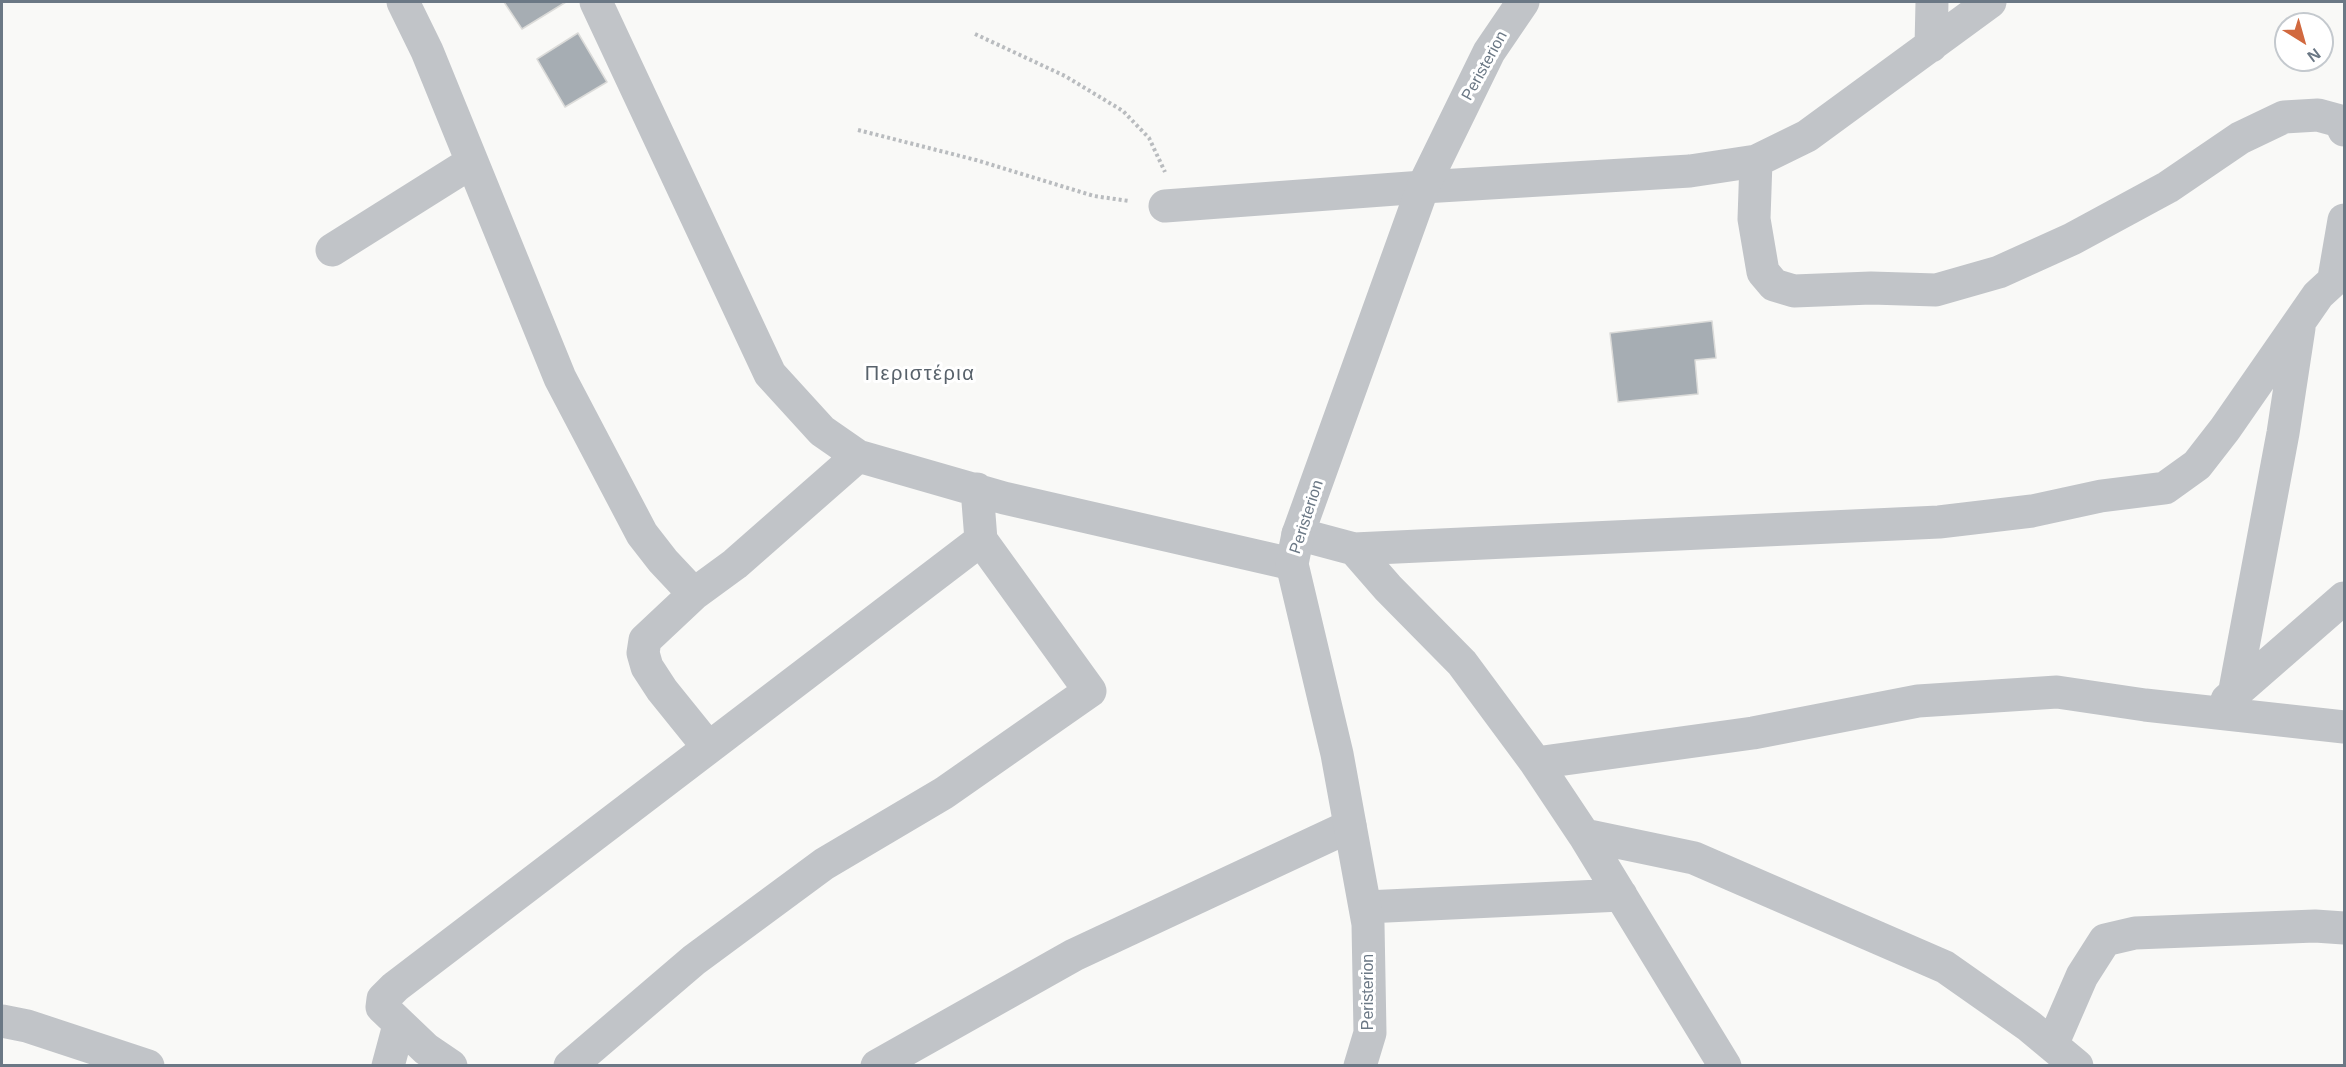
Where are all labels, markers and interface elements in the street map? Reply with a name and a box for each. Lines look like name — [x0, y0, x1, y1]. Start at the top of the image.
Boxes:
north arrow — [2274, 12, 2334, 72]
street label: Peristerion — [1458, 28, 1512, 104]
text: N — [2304, 45, 2324, 65]
district label: Περιστέρια — [865, 362, 975, 386]
street label: Peristerion — [1286, 478, 1328, 556]
street label: Peristerion — [1359, 954, 1379, 1030]

